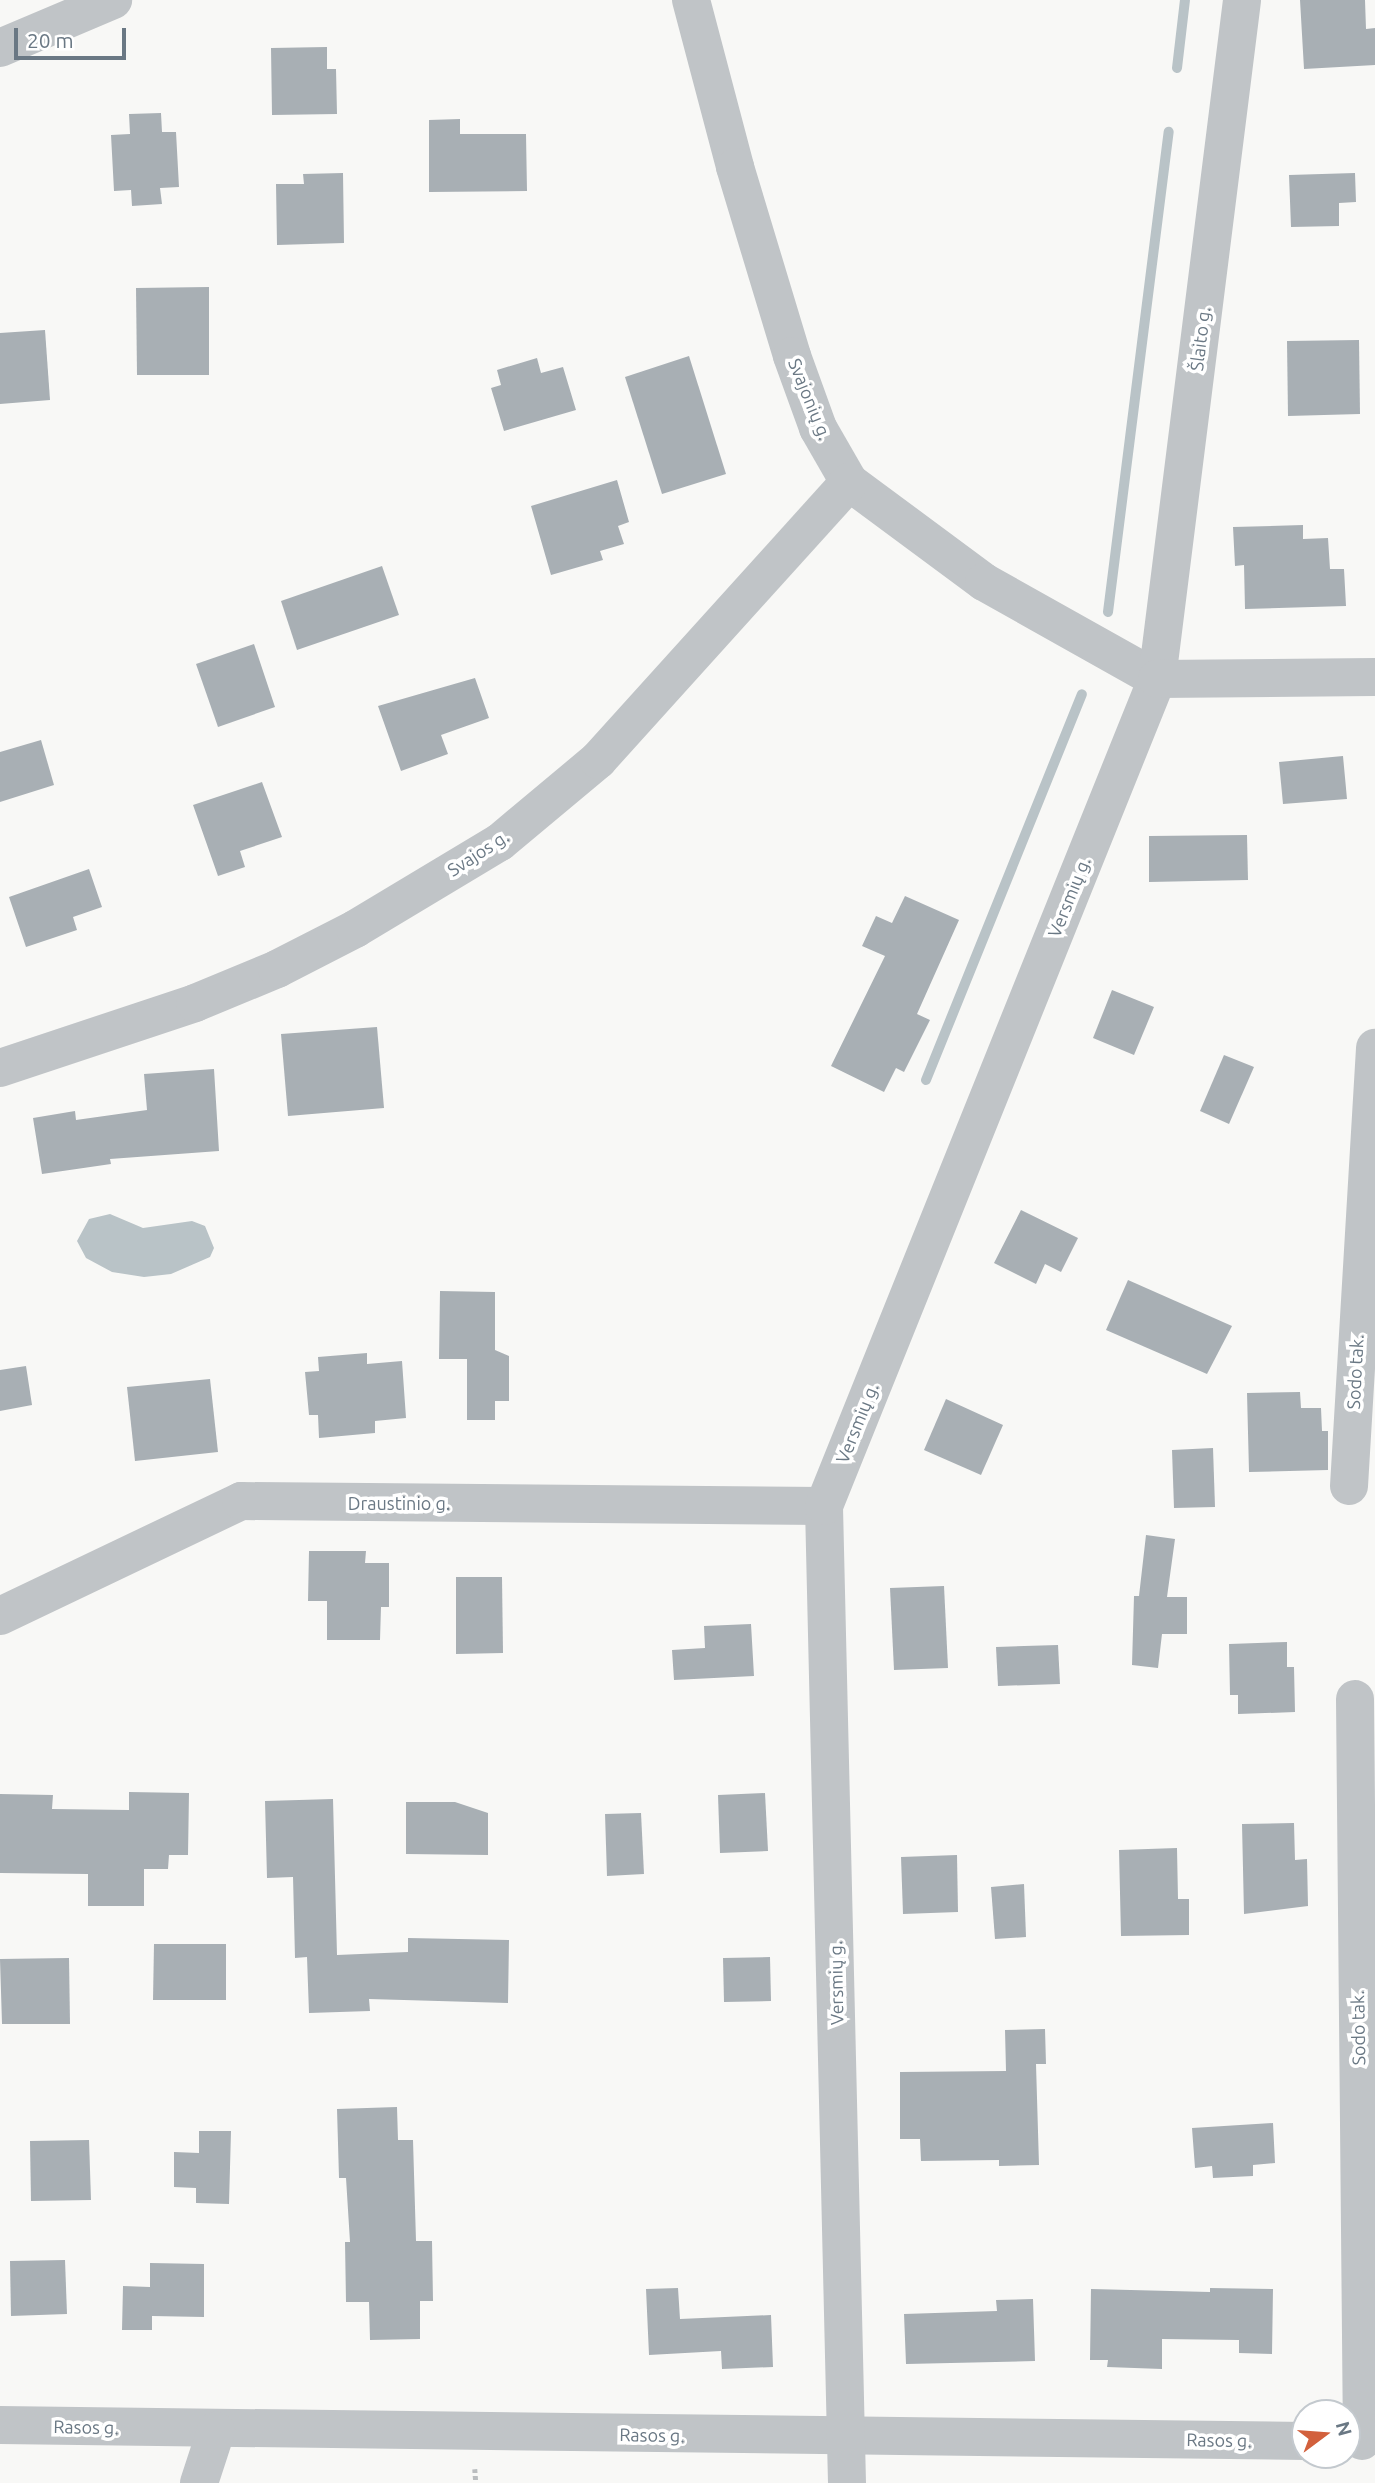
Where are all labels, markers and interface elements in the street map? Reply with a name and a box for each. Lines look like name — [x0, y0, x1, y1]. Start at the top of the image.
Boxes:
scale bar — [18, 14, 130, 58]
text: 20 m — [27, 28, 74, 52]
street label: Šlaito g. — [1185, 306, 1215, 372]
street label: Svajonių g. — [784, 355, 836, 443]
street label: Svajos g. — [443, 825, 513, 881]
street label: Versmių g. — [1043, 854, 1095, 940]
street label: Sodo tak. — [1342, 1334, 1368, 1410]
street label: Versmių g. — [831, 1380, 883, 1466]
street label: Draustinio g. — [348, 1492, 450, 1514]
street label: Versmių g. — [824, 1941, 848, 2025]
street label: Sodo tak. — [1347, 1990, 1369, 2066]
north arrow — [1291, 2399, 1361, 2469]
street label: Rasos g. — [53, 2416, 119, 2438]
text: N — [1332, 2419, 1357, 2439]
street label: Rasos g. — [619, 2424, 685, 2446]
street label: Rasos g. — [1186, 2429, 1252, 2451]

